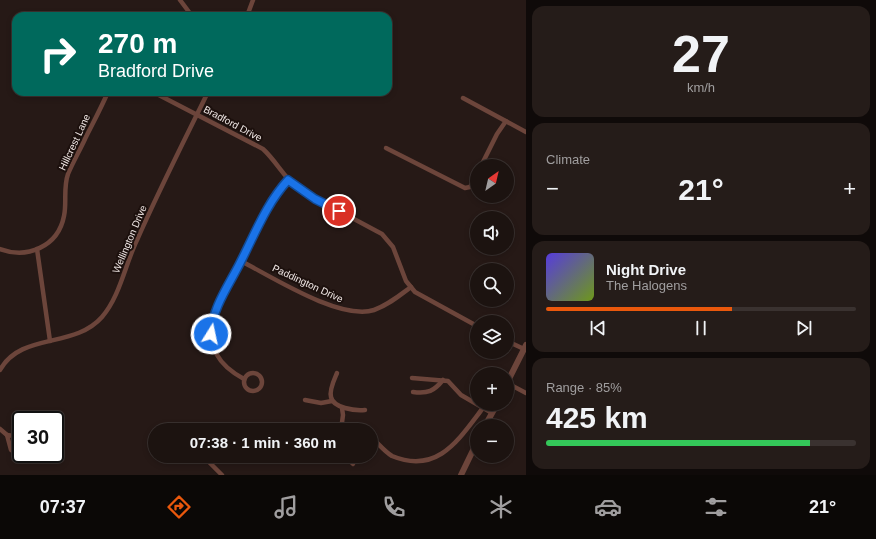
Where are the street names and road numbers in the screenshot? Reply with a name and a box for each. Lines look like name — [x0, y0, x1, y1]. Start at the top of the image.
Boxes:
street label: Bradford Drive — [202, 103, 264, 144]
street label: Hillcrest Lane — [57, 112, 92, 172]
street label: Wellington Drive — [110, 203, 149, 275]
street label: Paddington Drive — [271, 262, 345, 305]

